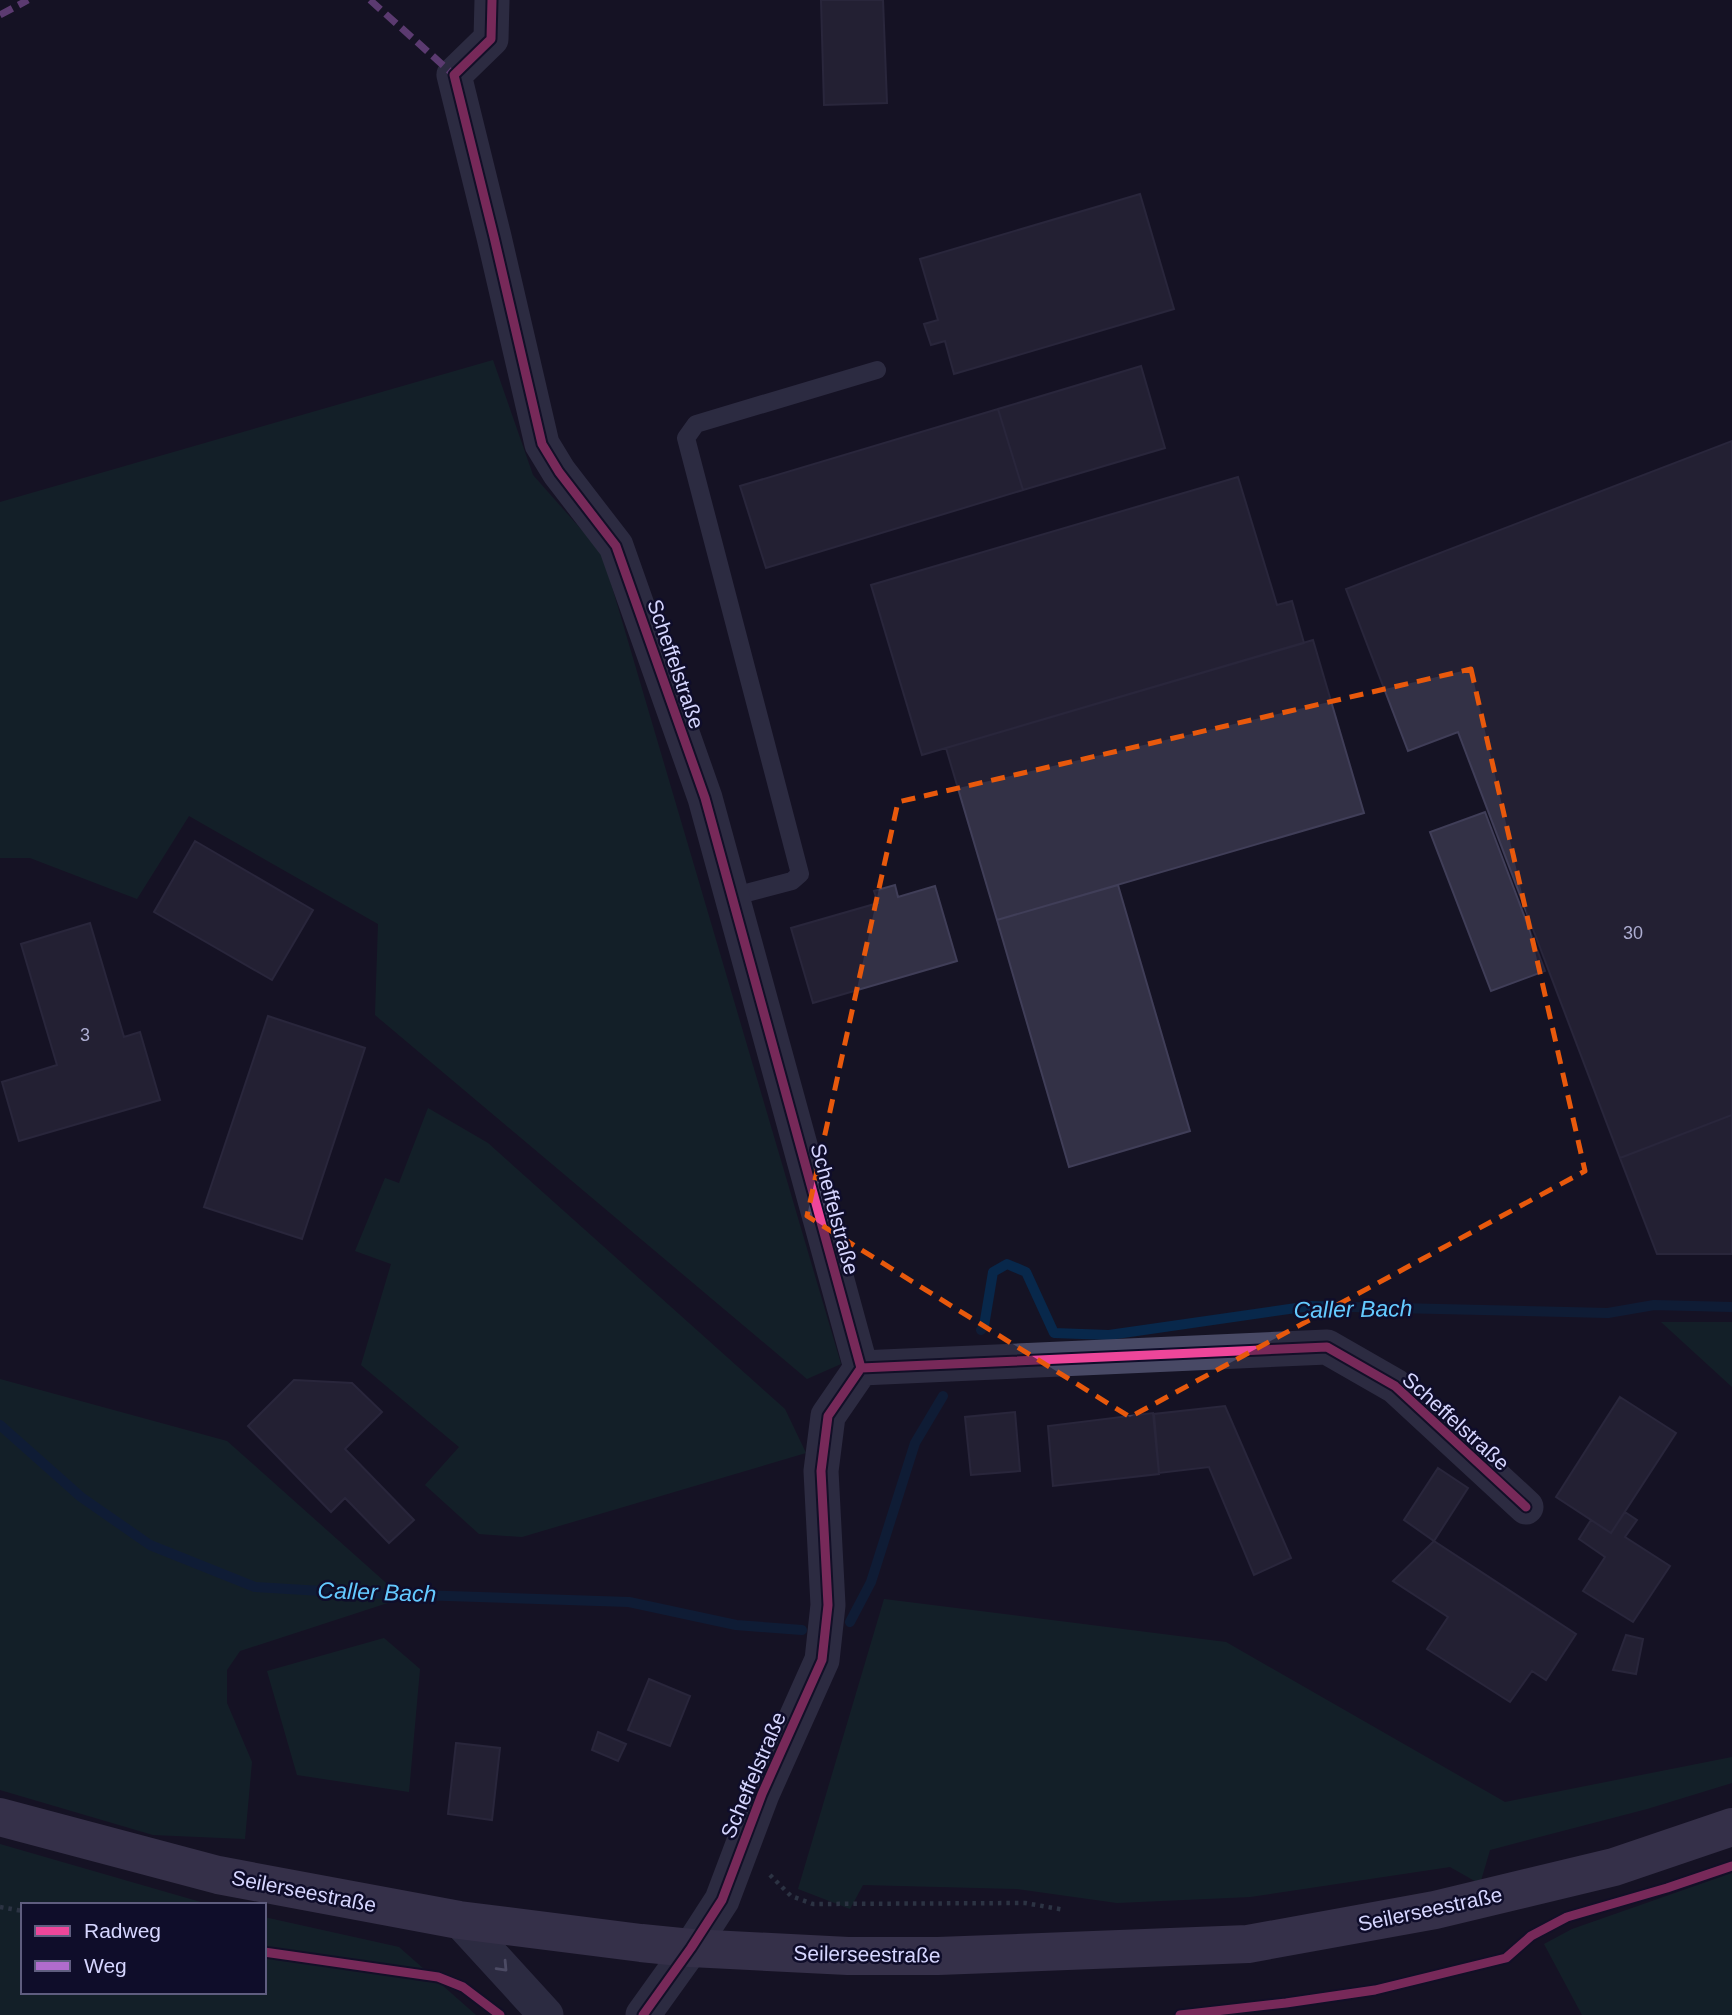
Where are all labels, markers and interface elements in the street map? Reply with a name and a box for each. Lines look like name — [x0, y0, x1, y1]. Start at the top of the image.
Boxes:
street label: Scheffelstraße — [643, 596, 709, 732]
house number: 30 — [1623, 923, 1643, 943]
house number: 3 — [80, 1025, 90, 1045]
street label: Scheffelstraße — [806, 1141, 864, 1277]
water label: Caller Bach — [1293, 1295, 1413, 1323]
street label: Scheffelstraße — [1398, 1367, 1514, 1475]
water label: Caller Bach — [317, 1577, 437, 1607]
street label: Scheffelstraße — [716, 1708, 790, 1842]
street label: Seilerseestraße — [230, 1866, 378, 1916]
street label: Seilerseestraße — [1356, 1882, 1504, 1936]
legend — [21, 1903, 266, 1994]
text: Radweg — [84, 1919, 161, 1942]
street label: Seilerseestraße — [793, 1941, 941, 1967]
text: Weg — [84, 1954, 127, 1977]
one-way arrow — [495, 1959, 507, 1972]

